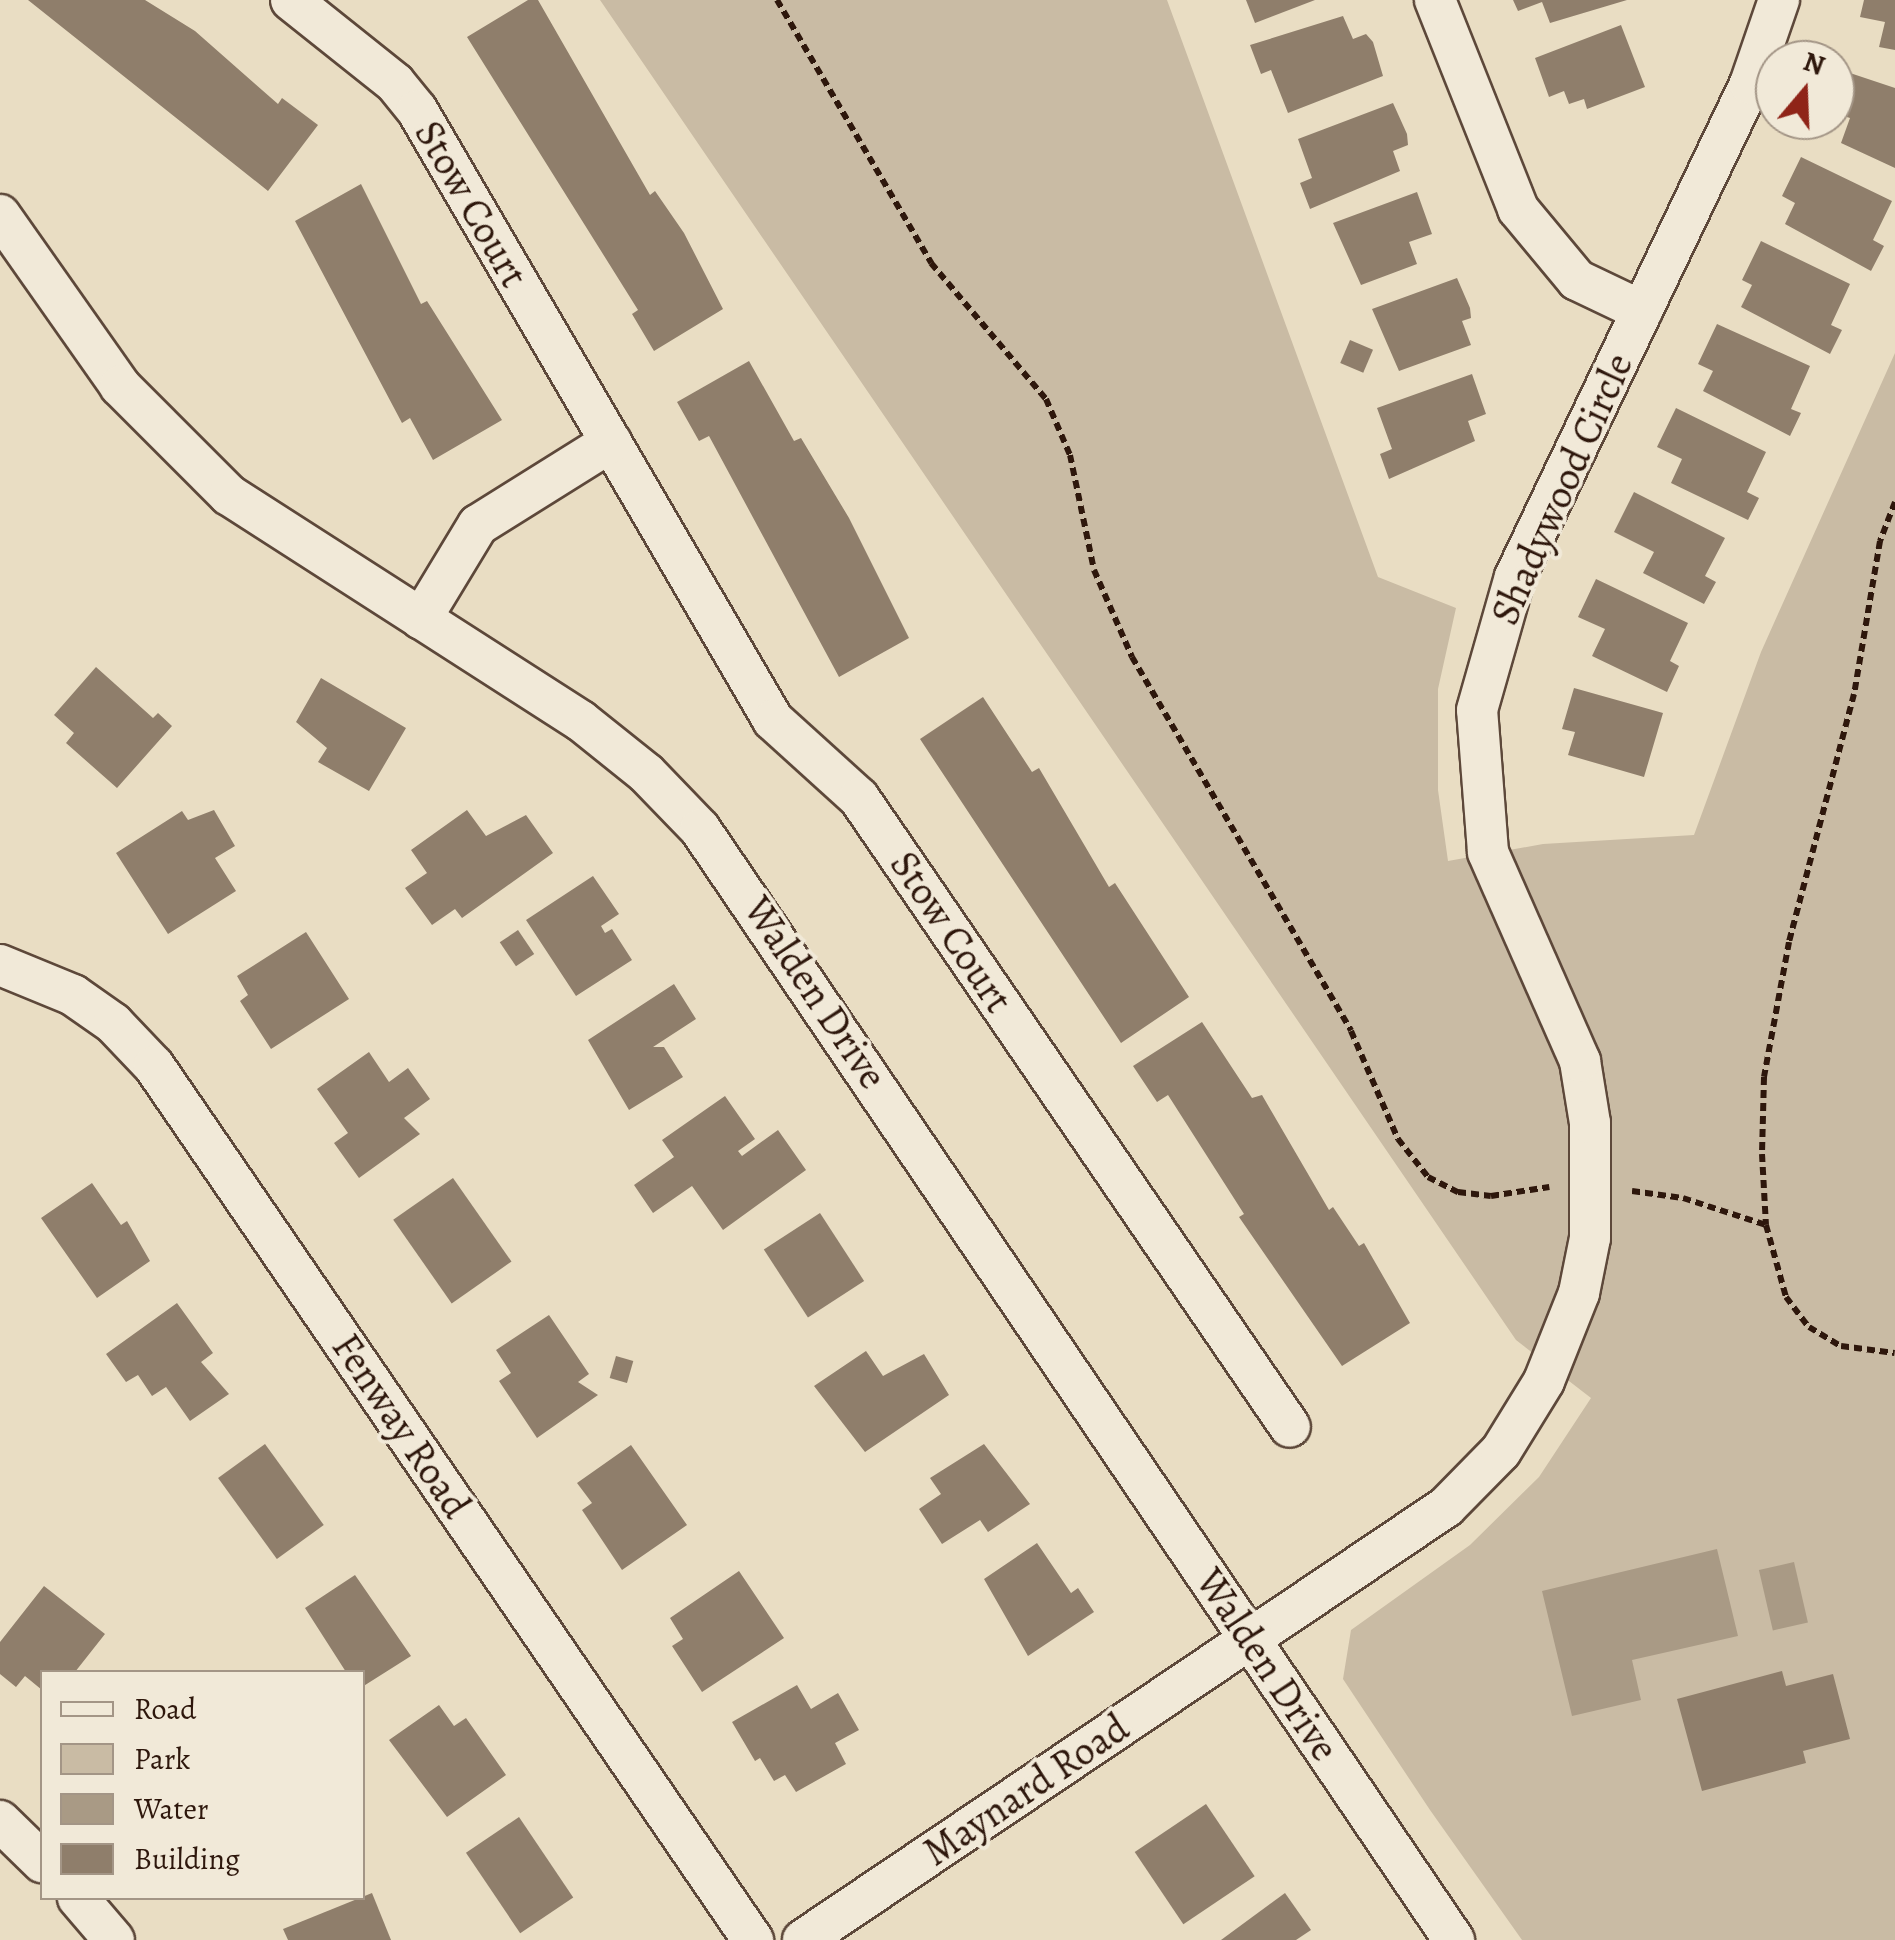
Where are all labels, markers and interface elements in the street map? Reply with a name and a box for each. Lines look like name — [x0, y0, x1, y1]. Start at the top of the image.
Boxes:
north arrow — [1755, 40, 1855, 140]
text: N — [1798, 42, 1830, 85]
street label: Stow Court — [404, 112, 538, 296]
street label: Shadywood Circle — [1481, 346, 1643, 632]
street label: Stow Court — [880, 842, 1022, 1022]
street label: Walden Drive — [733, 888, 897, 1098]
street label: Fenway Road — [322, 1325, 480, 1527]
street label: Walden Drive — [1185, 1560, 1349, 1770]
legend — [40, 1670, 365, 1900]
text: Road — [134, 1689, 196, 1729]
street label: Maynard Road — [914, 1704, 1138, 1876]
text: Park — [134, 1739, 190, 1779]
text: Water — [134, 1789, 208, 1829]
text: Building — [134, 1839, 240, 1879]

